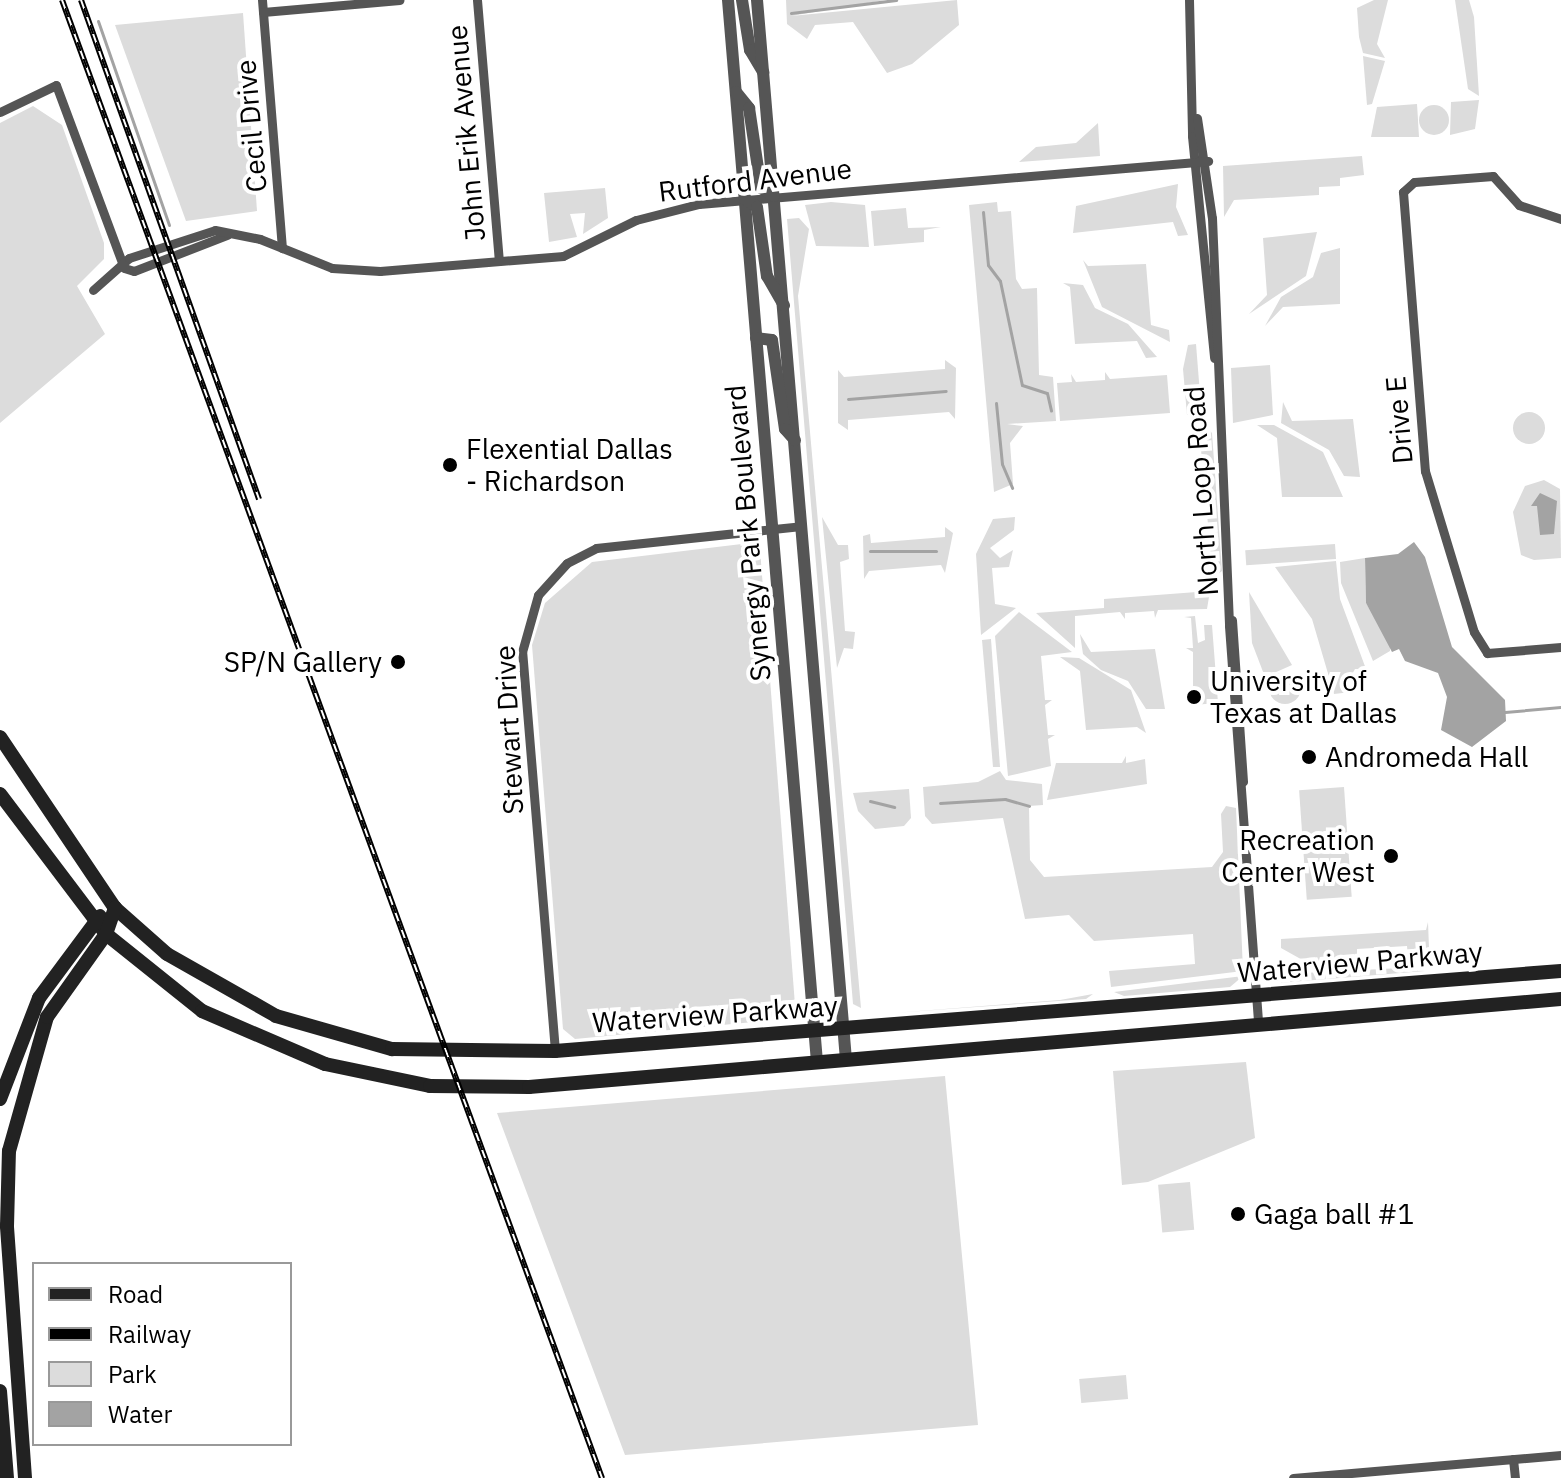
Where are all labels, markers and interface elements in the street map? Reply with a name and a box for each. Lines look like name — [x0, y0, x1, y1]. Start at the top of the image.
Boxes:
street label: John Erik Avenue — [440, 24, 492, 242]
street label: Cecil Drive — [228, 58, 274, 194]
street label: Rutford Avenue — [656, 151, 854, 209]
street label: Drive E — [1378, 375, 1420, 465]
street label: Synergy Park Boulevard — [718, 383, 778, 683]
street label: North Loop Road — [1177, 385, 1225, 597]
place label: Flexential Dallas - Richardson — [466, 432, 673, 498]
marker: Flexential Dallas - Richardson — [441, 456, 459, 474]
place label: SP/N Gallery — [224, 645, 382, 679]
street label: Stewart Drive — [488, 645, 530, 815]
marker: SP/N Gallery — [389, 653, 407, 671]
place label: University of Texas at Dallas — [1210, 664, 1397, 730]
marker: University of Texas at Dallas — [1185, 688, 1203, 706]
place label: Andromeda Hall — [1325, 740, 1528, 774]
marker: Andromeda Hall — [1300, 748, 1318, 766]
place label: Recreation Center West — [1221, 823, 1375, 889]
marker: Recreation Center West — [1382, 847, 1400, 865]
street label: Waterview Parkway — [1236, 935, 1484, 989]
street label: Waterview Parkway — [591, 989, 839, 1039]
place label: Gaga ball #1 — [1254, 1197, 1414, 1231]
marker: Gaga ball #1 — [1229, 1205, 1247, 1223]
legend — [32, 1262, 292, 1446]
text: Road — [108, 1278, 163, 1310]
text: Railway — [108, 1318, 191, 1350]
text: Park — [108, 1358, 157, 1390]
text: Water — [108, 1398, 172, 1430]

